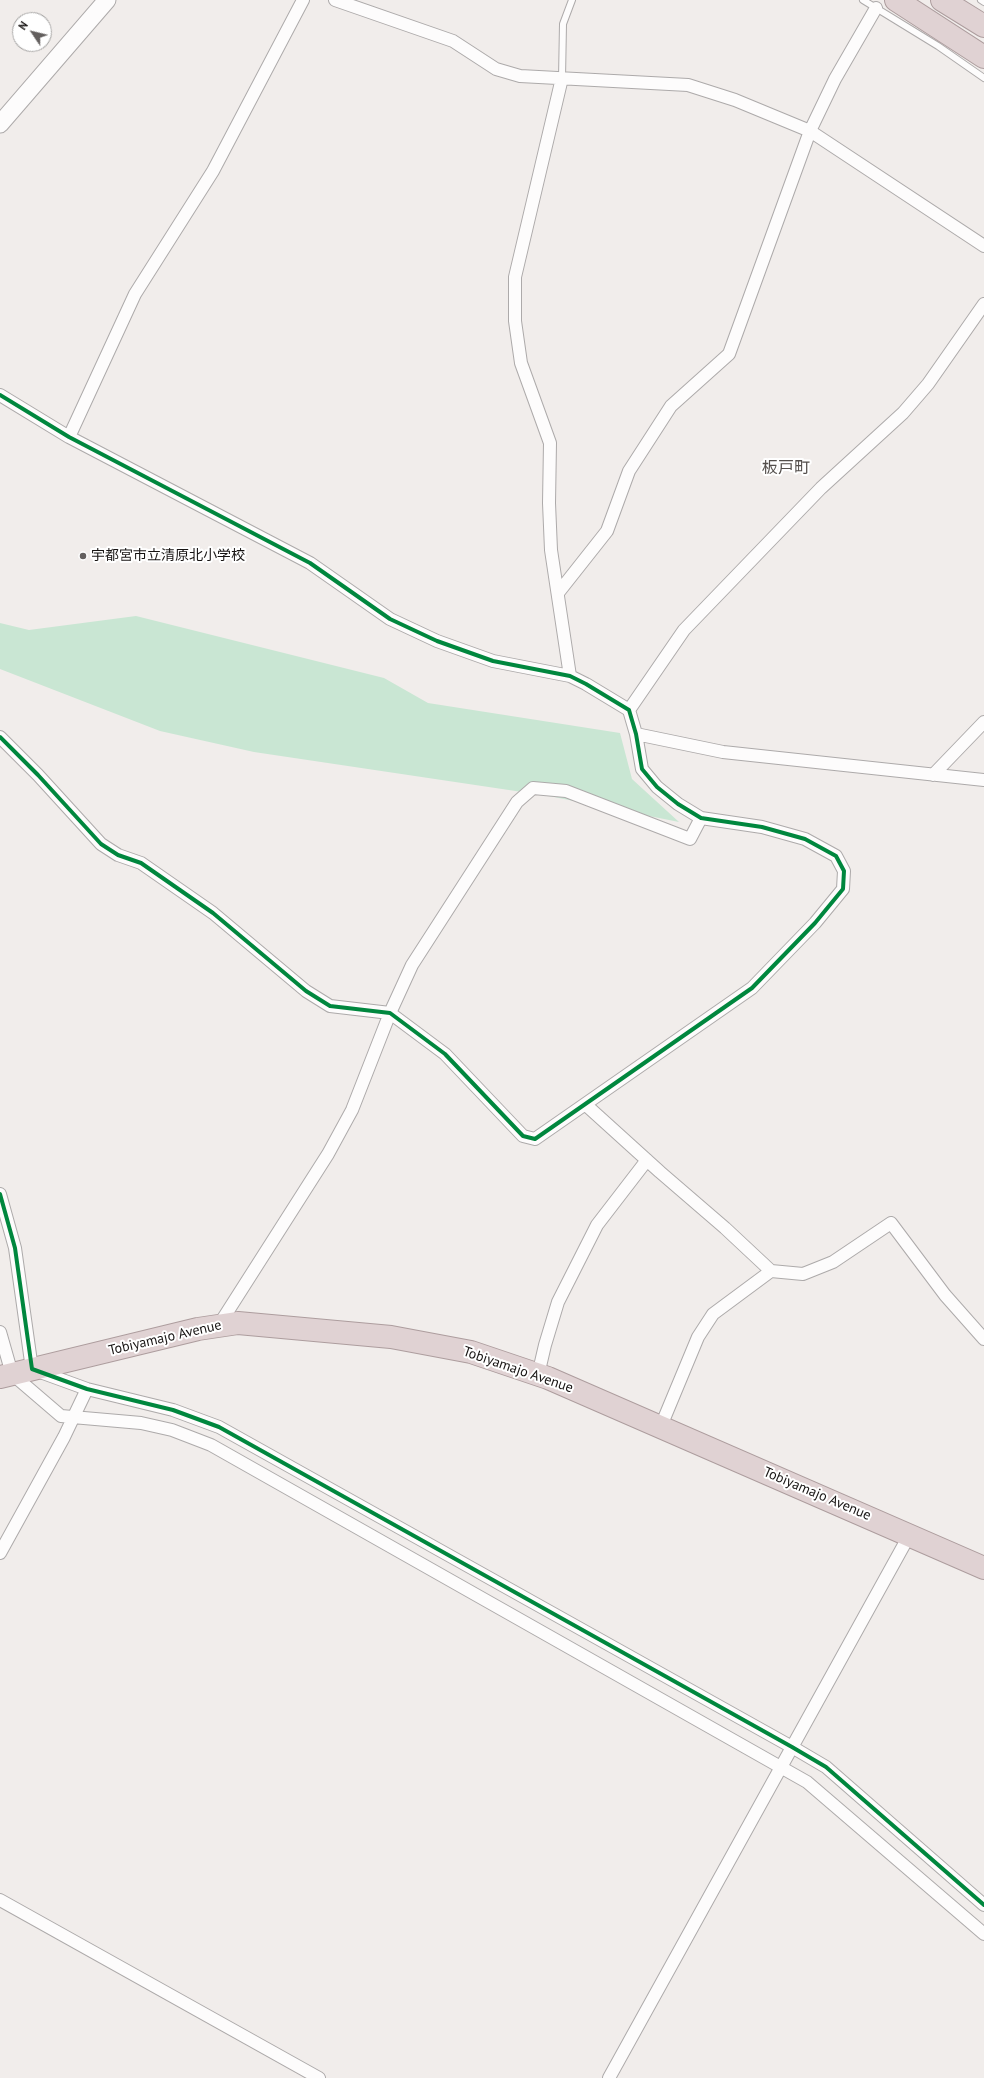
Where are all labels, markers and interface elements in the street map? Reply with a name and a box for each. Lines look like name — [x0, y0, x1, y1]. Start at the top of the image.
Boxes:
north arrow — [12, 12, 52, 52]
text: N — [15, 19, 31, 33]
district label: 板戸町 — [762, 458, 810, 478]
place label: 宇都宮市立清原北小学校 — [91, 548, 245, 564]
marker: 宇都宮市立清原北小学校 — [78, 551, 88, 561]
street label: Tobiyamajo Avenue — [107, 1317, 223, 1359]
street label: Tobiyamajo Avenue — [461, 1343, 575, 1397]
street label: Tobiyamajo Avenue — [761, 1464, 873, 1524]

